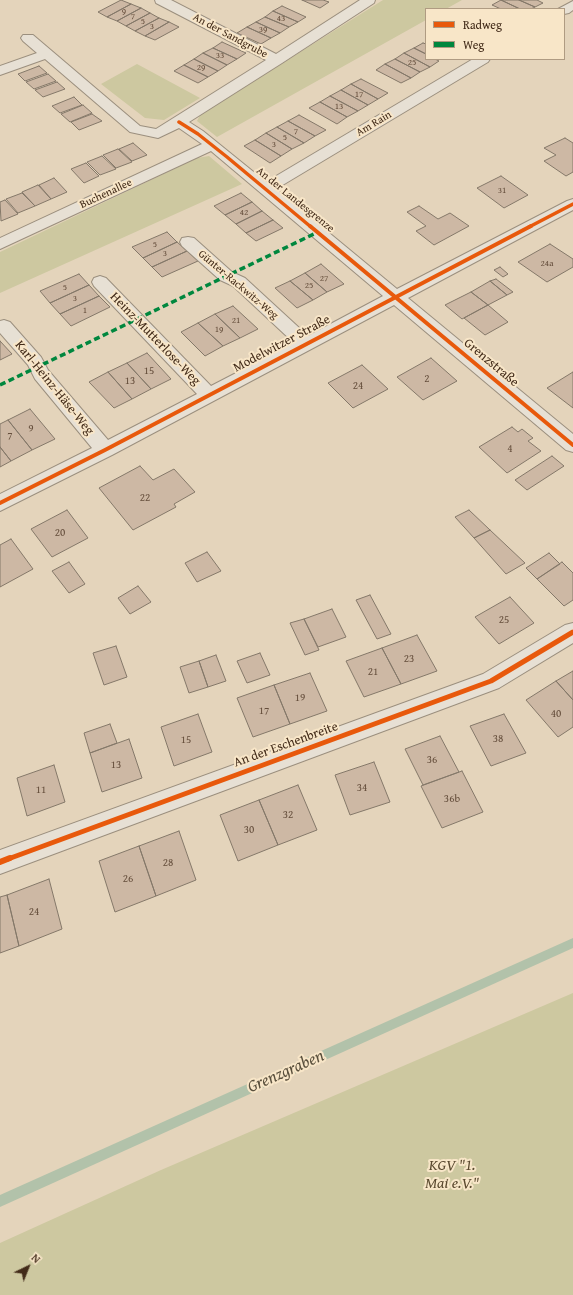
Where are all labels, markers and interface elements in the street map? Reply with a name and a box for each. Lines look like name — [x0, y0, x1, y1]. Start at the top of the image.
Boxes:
house number: 9 — [122, 7, 126, 17]
legend — [425, 8, 565, 60]
street label: An der Sandgrube — [190, 11, 270, 61]
house number: 7 — [131, 12, 135, 22]
house number: 43 — [277, 14, 285, 24]
text: Radweg — [463, 16, 502, 33]
house number: 5 — [141, 17, 145, 27]
house number: 3 — [150, 22, 154, 32]
house number: 39 — [259, 25, 267, 35]
text: Weg — [463, 36, 484, 53]
house number: 33 — [216, 51, 224, 61]
house number: 25 — [408, 58, 416, 68]
house number: 29 — [197, 63, 205, 73]
house number: 17 — [355, 90, 363, 100]
house number: 13 — [335, 102, 343, 112]
street label: Am Rain — [354, 108, 394, 140]
house number: 7 — [294, 127, 298, 137]
house number: 5 — [283, 133, 287, 143]
house number: 3 — [272, 140, 276, 150]
street label: An der Landesgrenze — [253, 164, 337, 236]
street label: Buchenallee — [78, 176, 134, 212]
house number: 31 — [498, 186, 506, 196]
house number: 42 — [240, 208, 248, 218]
house number: 5 — [153, 240, 157, 250]
street label: Günter-Rackwitz-Weg — [195, 248, 281, 322]
house number: 3 — [163, 249, 167, 259]
house number: 24a — [541, 259, 553, 269]
house number: 27 — [320, 274, 328, 284]
house number: 25 — [305, 281, 313, 291]
house number: 5 — [63, 283, 67, 293]
street label: Heinz-Mutterlose-Weg — [107, 289, 203, 389]
house number: 3 — [73, 294, 77, 304]
house number: 1 — [83, 306, 87, 316]
street label: Modelwitzer Straße — [231, 312, 333, 376]
house number: 21 — [232, 316, 240, 326]
house number: 19 — [215, 325, 223, 335]
street label: Grenzstraße — [460, 336, 522, 390]
street label: Karl-Heinz-Häse-Weg — [11, 338, 97, 438]
house number: 15 — [144, 364, 154, 378]
house number: 2 — [424, 372, 430, 386]
house number: 13 — [125, 374, 135, 388]
house number: 24 — [353, 379, 363, 393]
house number: 9 — [28, 422, 34, 436]
house number: 7 — [7, 429, 13, 443]
house number: 4 — [507, 442, 513, 456]
house number: 22 — [140, 491, 150, 505]
house number: 20 — [55, 526, 65, 540]
house number: 25 — [499, 613, 509, 627]
house number: 23 — [404, 652, 414, 666]
house number: 21 — [368, 665, 378, 679]
house number: 19 — [295, 691, 305, 705]
house number: 17 — [259, 704, 269, 718]
house number: 40 — [551, 707, 561, 721]
street label: An der Eschenbreite — [232, 719, 340, 771]
house number: 38 — [493, 732, 503, 746]
house number: 15 — [181, 733, 191, 747]
house number: 36 — [427, 753, 437, 767]
house number: 13 — [111, 758, 121, 772]
house number: 34 — [357, 781, 367, 795]
house number: 11 — [36, 783, 46, 797]
house number: 36b — [444, 792, 460, 806]
house number: 32 — [283, 808, 293, 822]
house number: 30 — [244, 823, 254, 837]
house number: 28 — [163, 856, 173, 870]
house number: 26 — [123, 872, 133, 886]
house number: 24 — [29, 905, 39, 919]
water label: Grenzgraben — [245, 1046, 327, 1098]
park label: KGV "1. Mai e.V." — [425, 1156, 479, 1194]
north arrow — [8, 1247, 48, 1287]
text: N — [28, 1250, 44, 1267]

